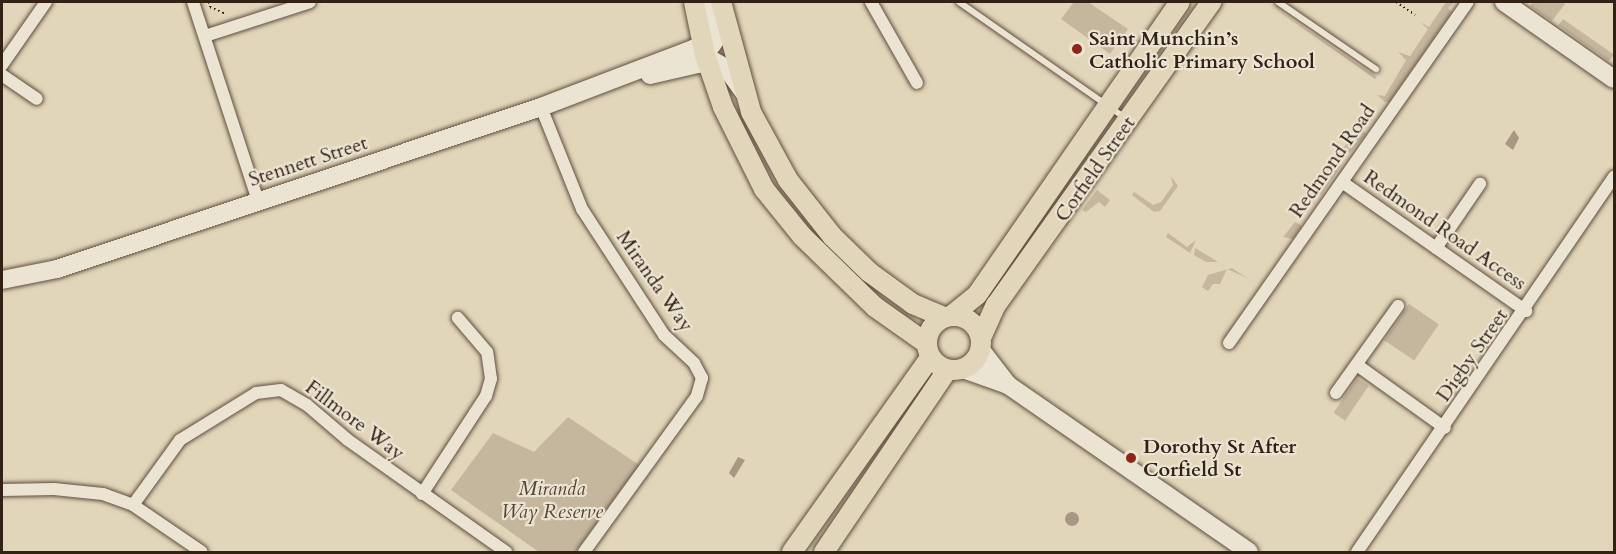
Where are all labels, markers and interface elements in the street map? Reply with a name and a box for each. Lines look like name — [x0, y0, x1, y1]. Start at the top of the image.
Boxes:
place label: Saint Munchin’s Catholic Primary School — [1089, 26, 1315, 73]
marker: Saint Munchin’s Catholic Primary School — [1070, 42, 1084, 56]
street label: Redmond Road — [1284, 100, 1380, 222]
street label: Corfield Street — [1050, 112, 1140, 226]
street label: Stennett Street — [246, 131, 370, 191]
street label: Redmond Road Access — [1359, 165, 1531, 295]
street label: Miranda Way — [611, 226, 699, 336]
street label: Digby Street — [1431, 304, 1513, 406]
street label: Fillmore Way — [301, 375, 409, 465]
place label: Dorothy St After Corfield St — [1143, 434, 1296, 481]
marker: Dorothy St After Corfield St — [1124, 451, 1138, 465]
park label: Miranda Way Reserve — [501, 477, 603, 524]

